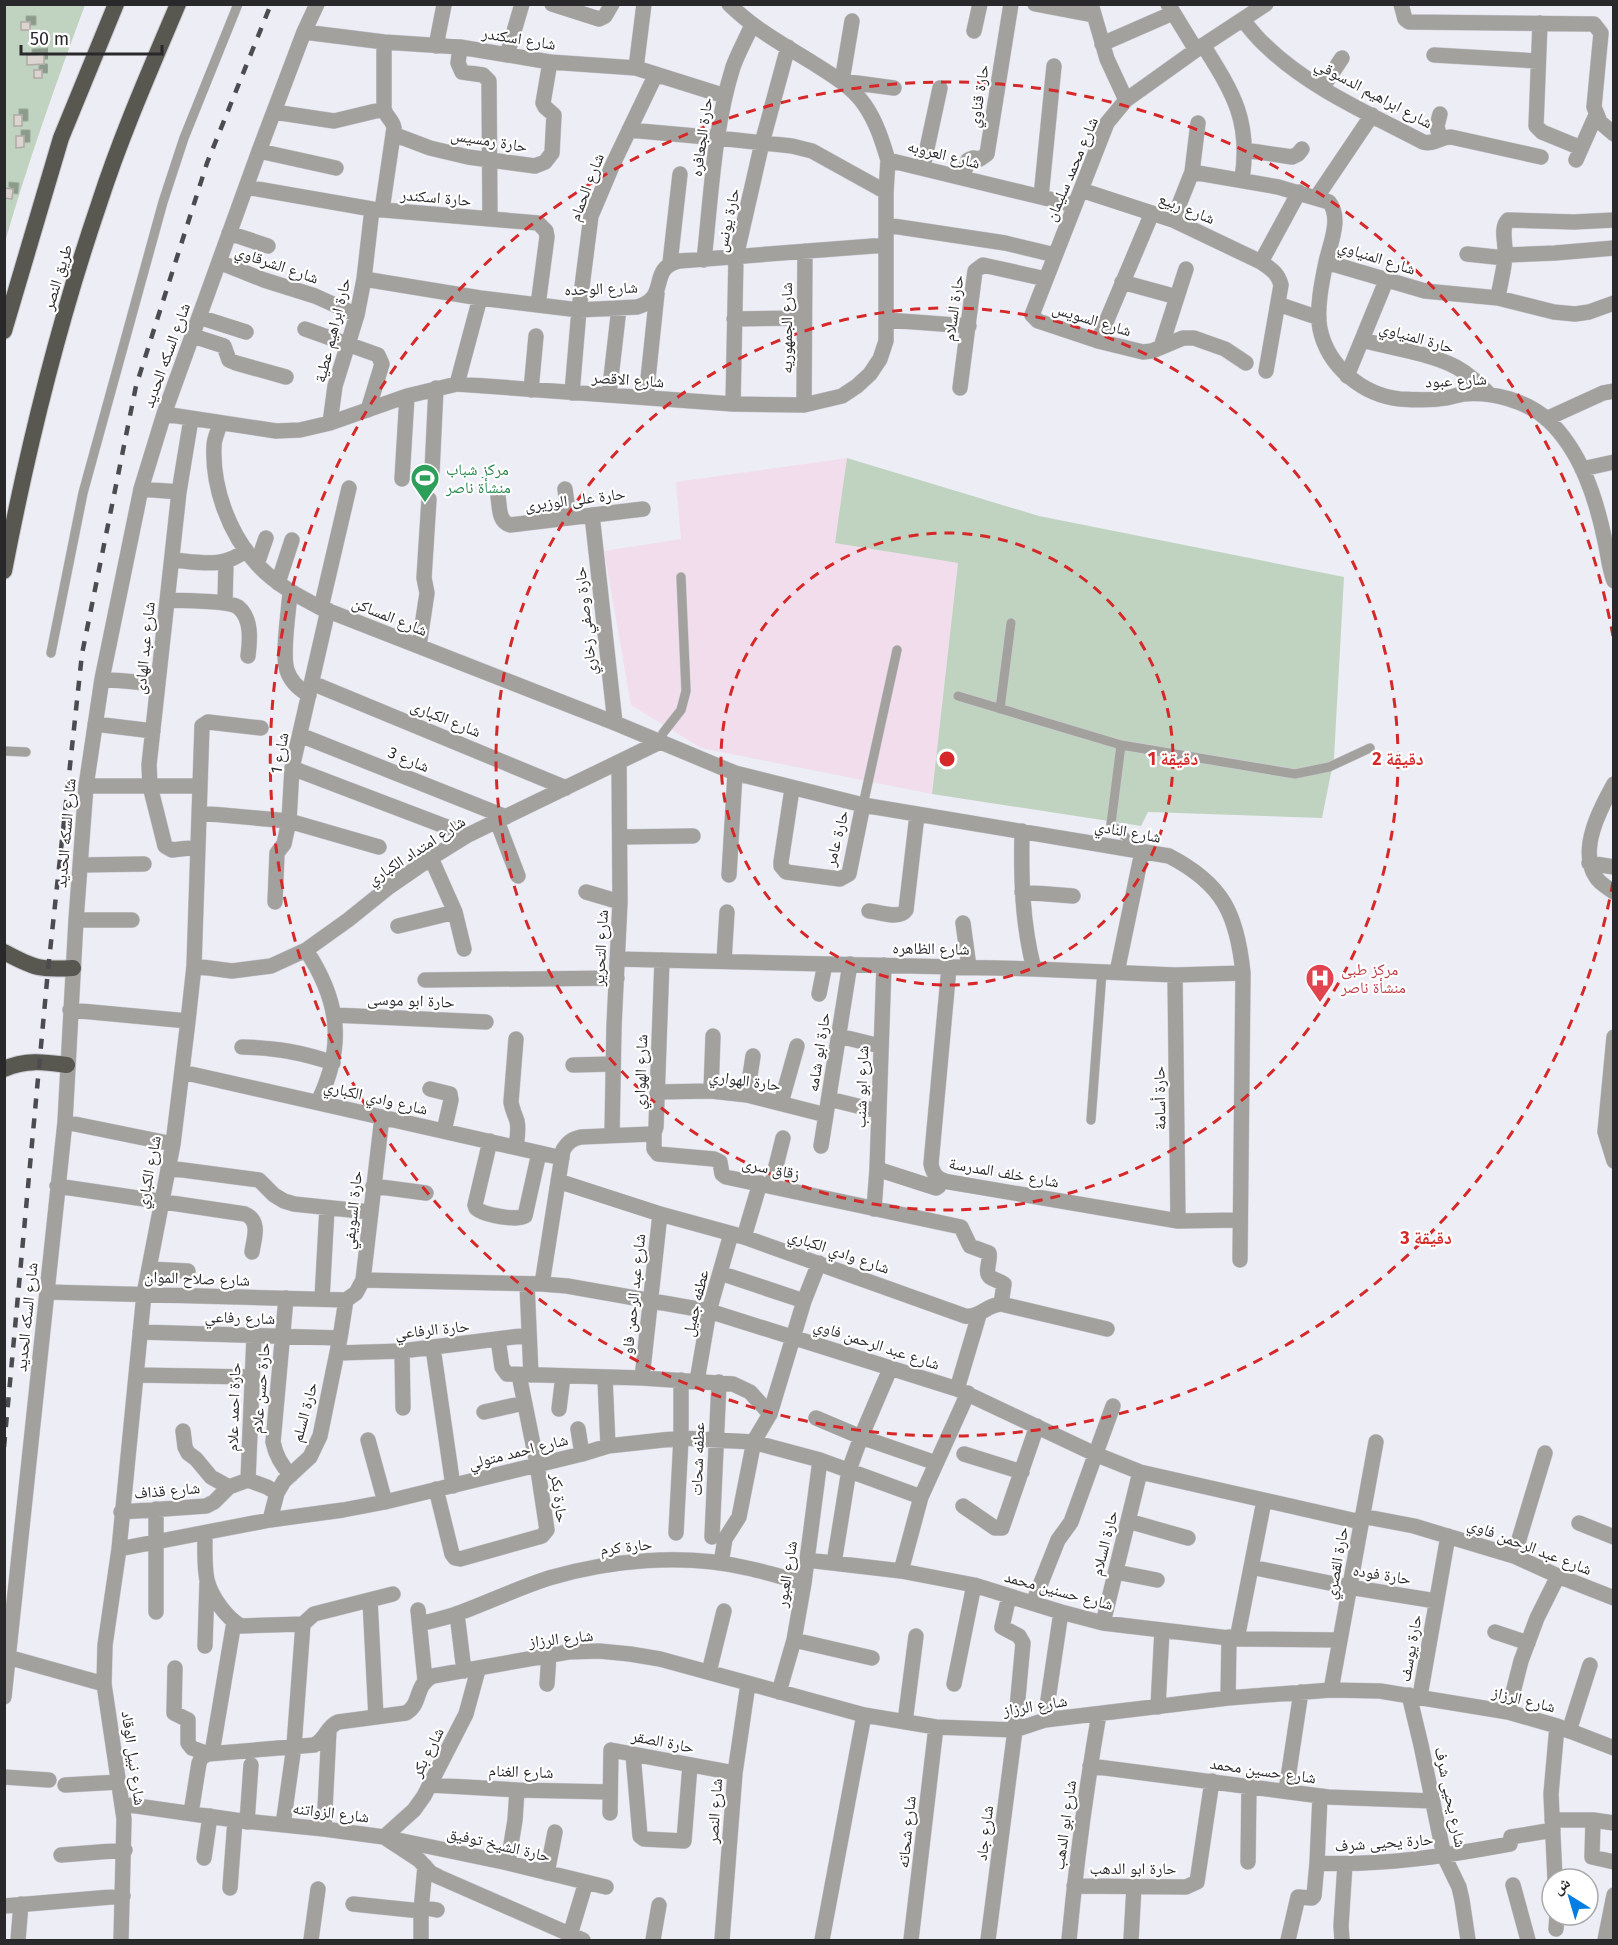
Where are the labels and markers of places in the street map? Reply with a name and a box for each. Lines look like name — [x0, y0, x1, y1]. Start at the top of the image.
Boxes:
place label: مركز شباب منشأة ناصر — [445, 460, 511, 497]
sports icon: مركز شباب منشأة ناصر — [409, 462, 441, 504]
centre of rings — [937, 749, 957, 769]
place label: مركز طبى منشأة ناصر — [1340, 960, 1406, 997]
hospital icon: مركز طبى منشأة ناصر — [1304, 962, 1336, 1004]

